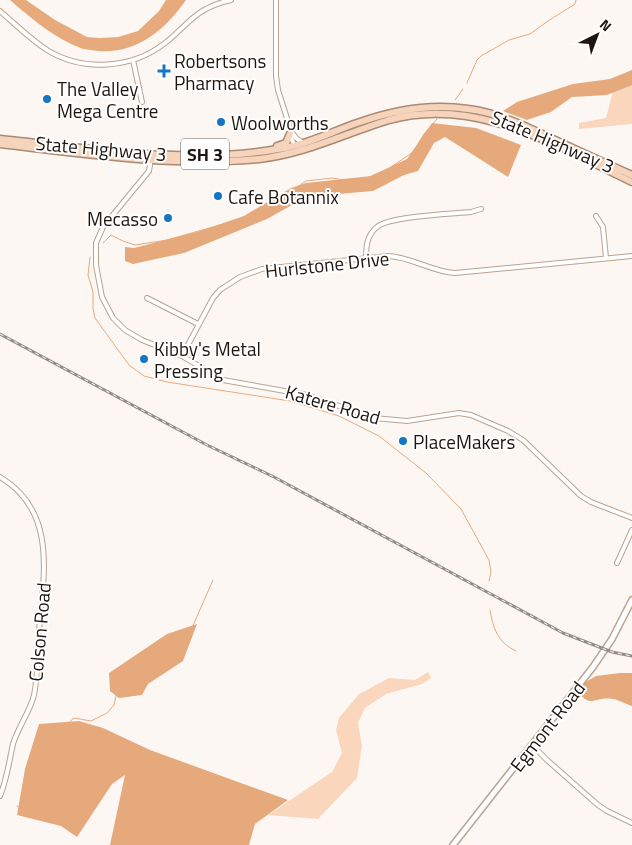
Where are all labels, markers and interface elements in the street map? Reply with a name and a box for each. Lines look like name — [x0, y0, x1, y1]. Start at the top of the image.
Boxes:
north arrow — [572, 10, 622, 60]
text: N — [595, 14, 617, 36]
place label: Robertsons Pharmacy — [174, 46, 266, 97]
marker: Robertsons Pharmacy — [158, 65, 170, 77]
place label: The Valley Mega Centre — [57, 74, 158, 125]
marker: The Valley Mega Centre — [41, 93, 53, 105]
street label: State Highway 3 — [487, 102, 619, 180]
place label: Woolworths — [231, 108, 329, 137]
marker: Woolworths — [215, 116, 227, 128]
street label: State Highway 3 — [34, 128, 168, 168]
road number: SH 3 — [181, 138, 229, 170]
place label: Cafe Botannix — [228, 182, 339, 211]
marker: Cafe Botannix — [212, 190, 224, 202]
place label: Mecasso — [87, 204, 158, 233]
marker: Mecasso — [162, 212, 174, 224]
street label: Hurlstone Drive — [263, 243, 391, 285]
place label: Kibby's Metal Pressing — [154, 334, 261, 385]
marker: Kibby's Metal Pressing — [138, 353, 150, 365]
street label: Katere Road — [282, 377, 384, 431]
place label: PlaceMakers — [413, 427, 515, 456]
marker: PlaceMakers — [397, 435, 409, 447]
street label: Colson Road — [20, 581, 58, 683]
street label: Egmont Road — [502, 674, 592, 778]

